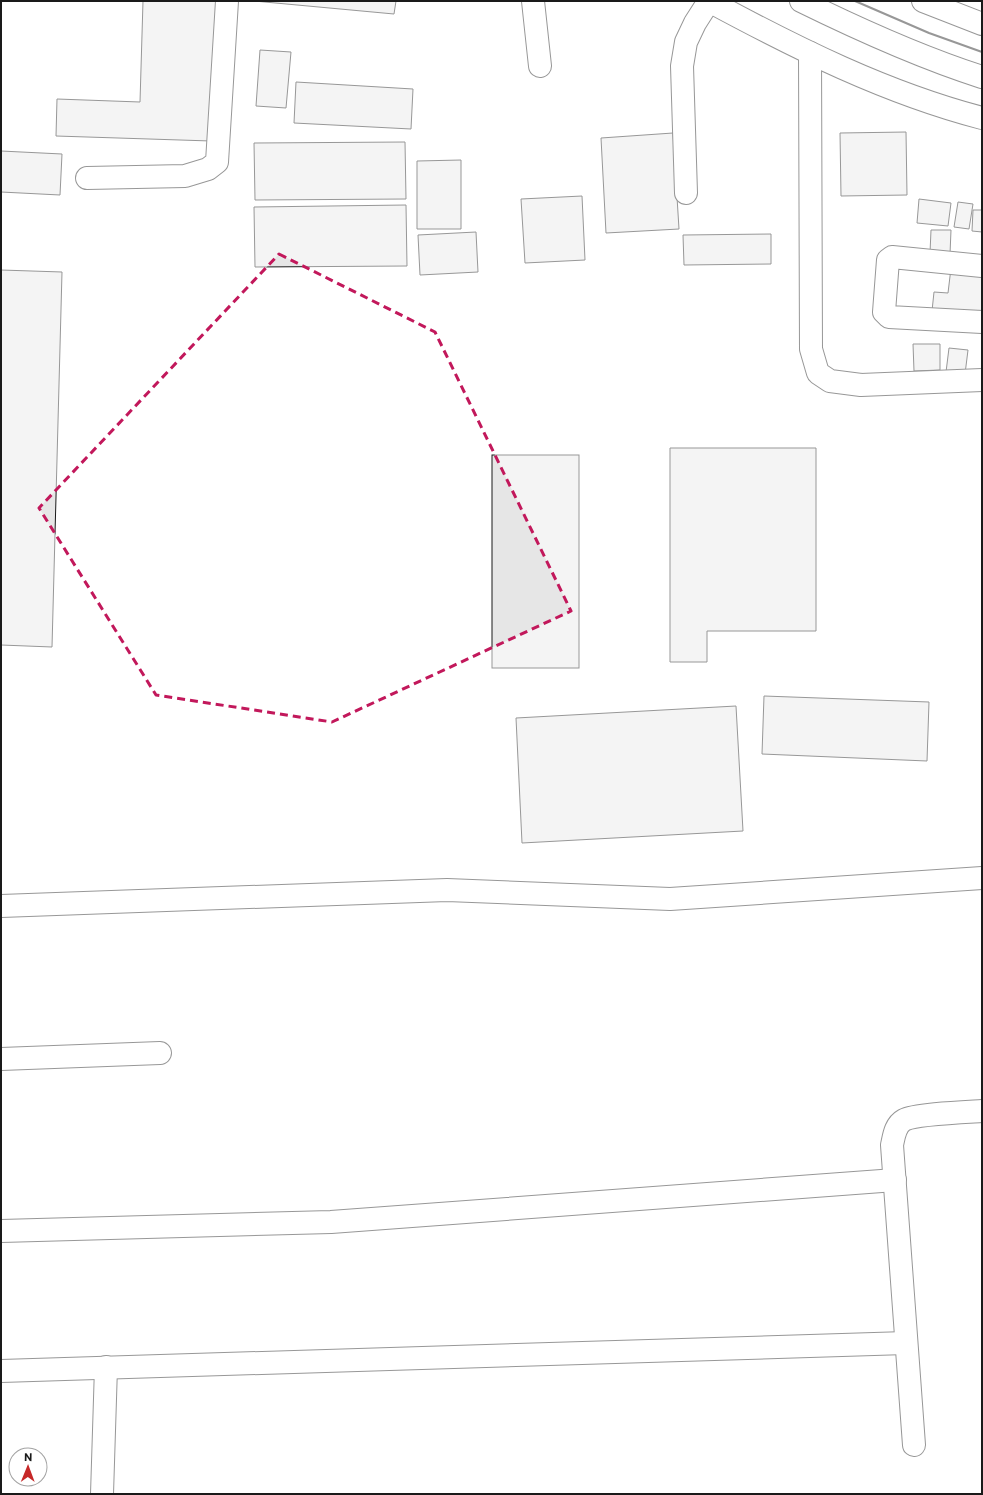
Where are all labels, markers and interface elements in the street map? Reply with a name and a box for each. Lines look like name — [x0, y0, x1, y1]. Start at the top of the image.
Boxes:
north arrow — [8, 1447, 48, 1487]
text: N — [24, 1450, 32, 1463]

